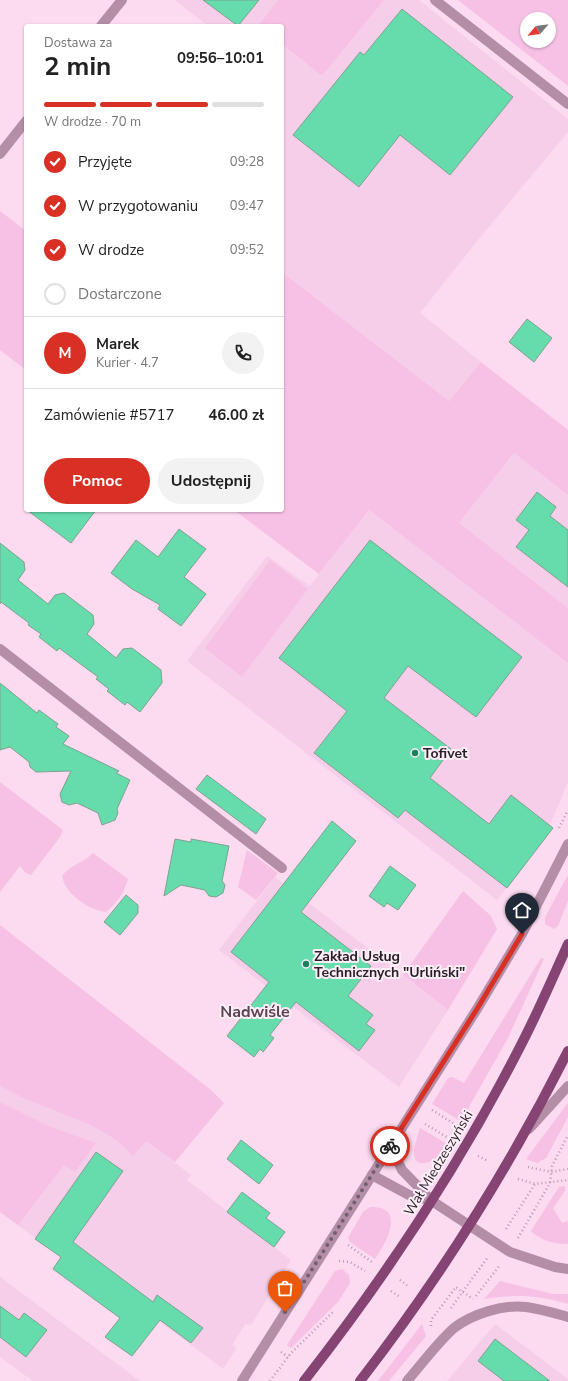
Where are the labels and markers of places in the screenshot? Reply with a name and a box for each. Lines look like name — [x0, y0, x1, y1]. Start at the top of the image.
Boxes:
place label: Tofivet — [423, 744, 468, 763]
marker: Tofivet — [410, 748, 420, 758]
pin — [505, 893, 539, 934]
place label: Zakład Usług Technicznych "Urliński" — [314, 947, 465, 982]
marker: Zakład Usług Technicznych "Urliński" — [301, 959, 311, 969]
pin — [268, 1271, 302, 1312]

